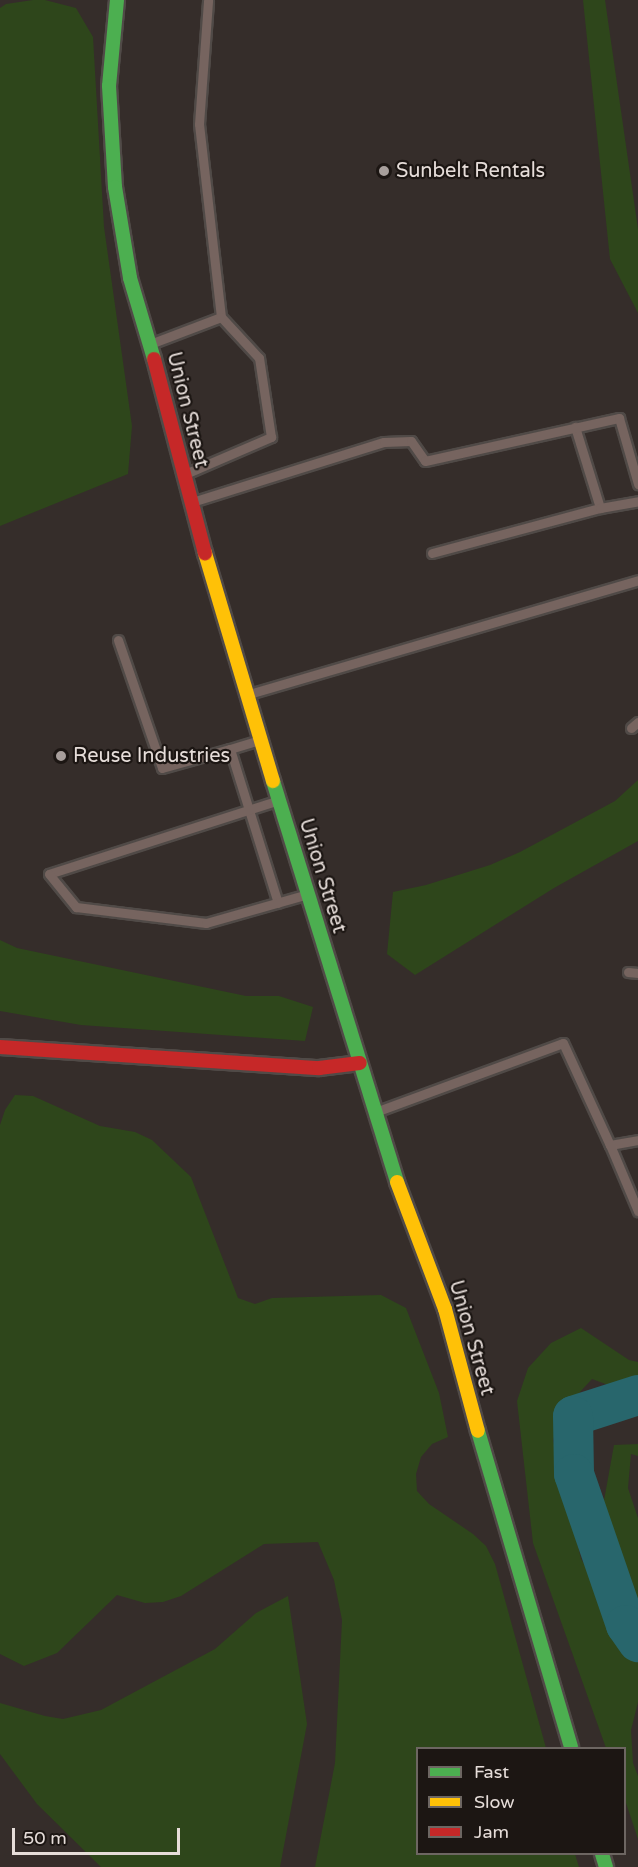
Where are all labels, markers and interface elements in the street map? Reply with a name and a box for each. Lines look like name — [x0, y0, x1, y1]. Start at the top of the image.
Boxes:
place label: Sunbelt Rentals — [396, 159, 545, 183]
marker: Sunbelt Rentals — [377, 164, 391, 178]
street label: Union Street — [161, 350, 213, 470]
place label: Reuse Industries — [73, 744, 230, 768]
marker: Reuse Industries — [54, 749, 68, 763]
street label: Union Street — [293, 816, 351, 936]
street label: Union Street — [443, 1278, 499, 1398]
legend — [416, 1747, 626, 1855]
text: Fast — [474, 1761, 509, 1783]
text: Slow — [474, 1791, 515, 1813]
scale bar — [15, 1816, 183, 1854]
text: Jam — [474, 1821, 509, 1843]
text: 50 m — [23, 1827, 67, 1849]

